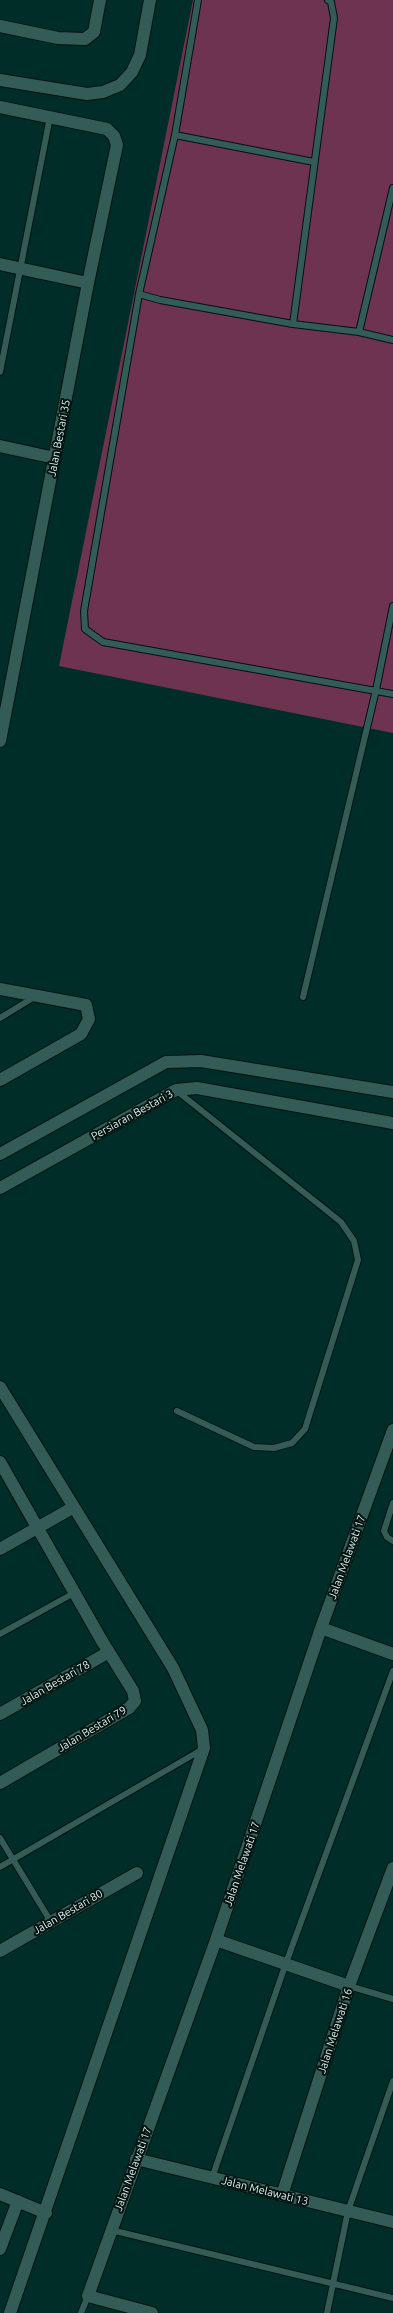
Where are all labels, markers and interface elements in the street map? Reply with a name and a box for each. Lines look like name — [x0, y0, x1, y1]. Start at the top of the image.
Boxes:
street label: Jalan Bestari 35 — [45, 398, 73, 478]
street label: Persiaran Bestari 3 — [89, 1087, 175, 1143]
street label: Jalan Melawati 17 — [326, 1513, 368, 1601]
street label: Jalan Bestari 78 — [18, 1658, 92, 1708]
street label: Jalan Bestari 79 — [55, 1703, 129, 1755]
street label: Jalan Melawati 17 — [221, 1820, 263, 1908]
street label: Jalan Bestari 80 — [31, 1887, 105, 1937]
street label: Jalan Melawati 16 — [315, 1987, 355, 2075]
street label: Jalan Melawati 17 — [112, 2125, 154, 2213]
street label: Jalan Melawati 13 — [220, 2174, 310, 2208]

